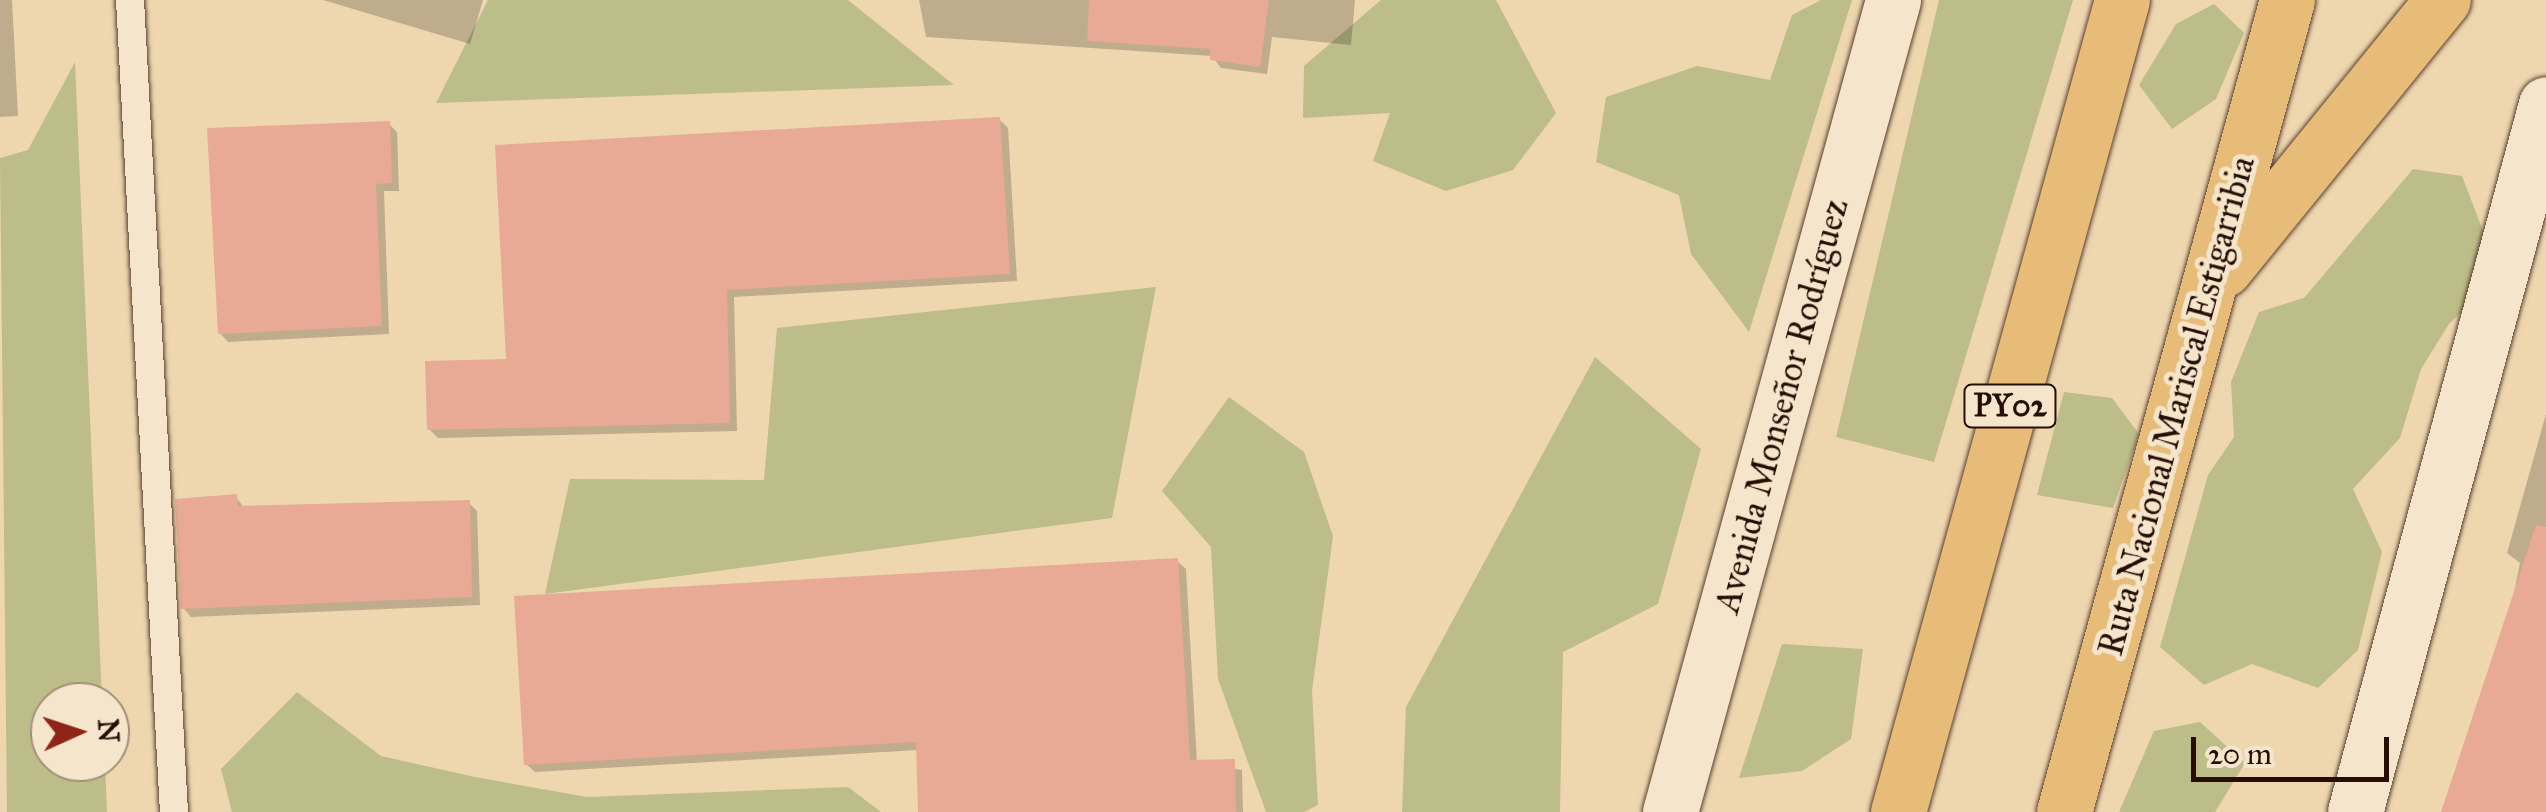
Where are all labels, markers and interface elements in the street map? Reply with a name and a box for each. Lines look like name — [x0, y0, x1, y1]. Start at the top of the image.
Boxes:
street label: Ruta Nacional Mariscal Estigarribia — [2090, 152, 2264, 660]
street label: Avenida Monseñor Rodríguez — [1706, 194, 1858, 618]
road number: PY02 — [1962, 379, 2058, 433]
north arrow — [30, 682, 130, 782]
scale bar — [2196, 717, 2394, 779]
text: N — [90, 718, 127, 743]
text: 20 m — [2208, 736, 2272, 772]

